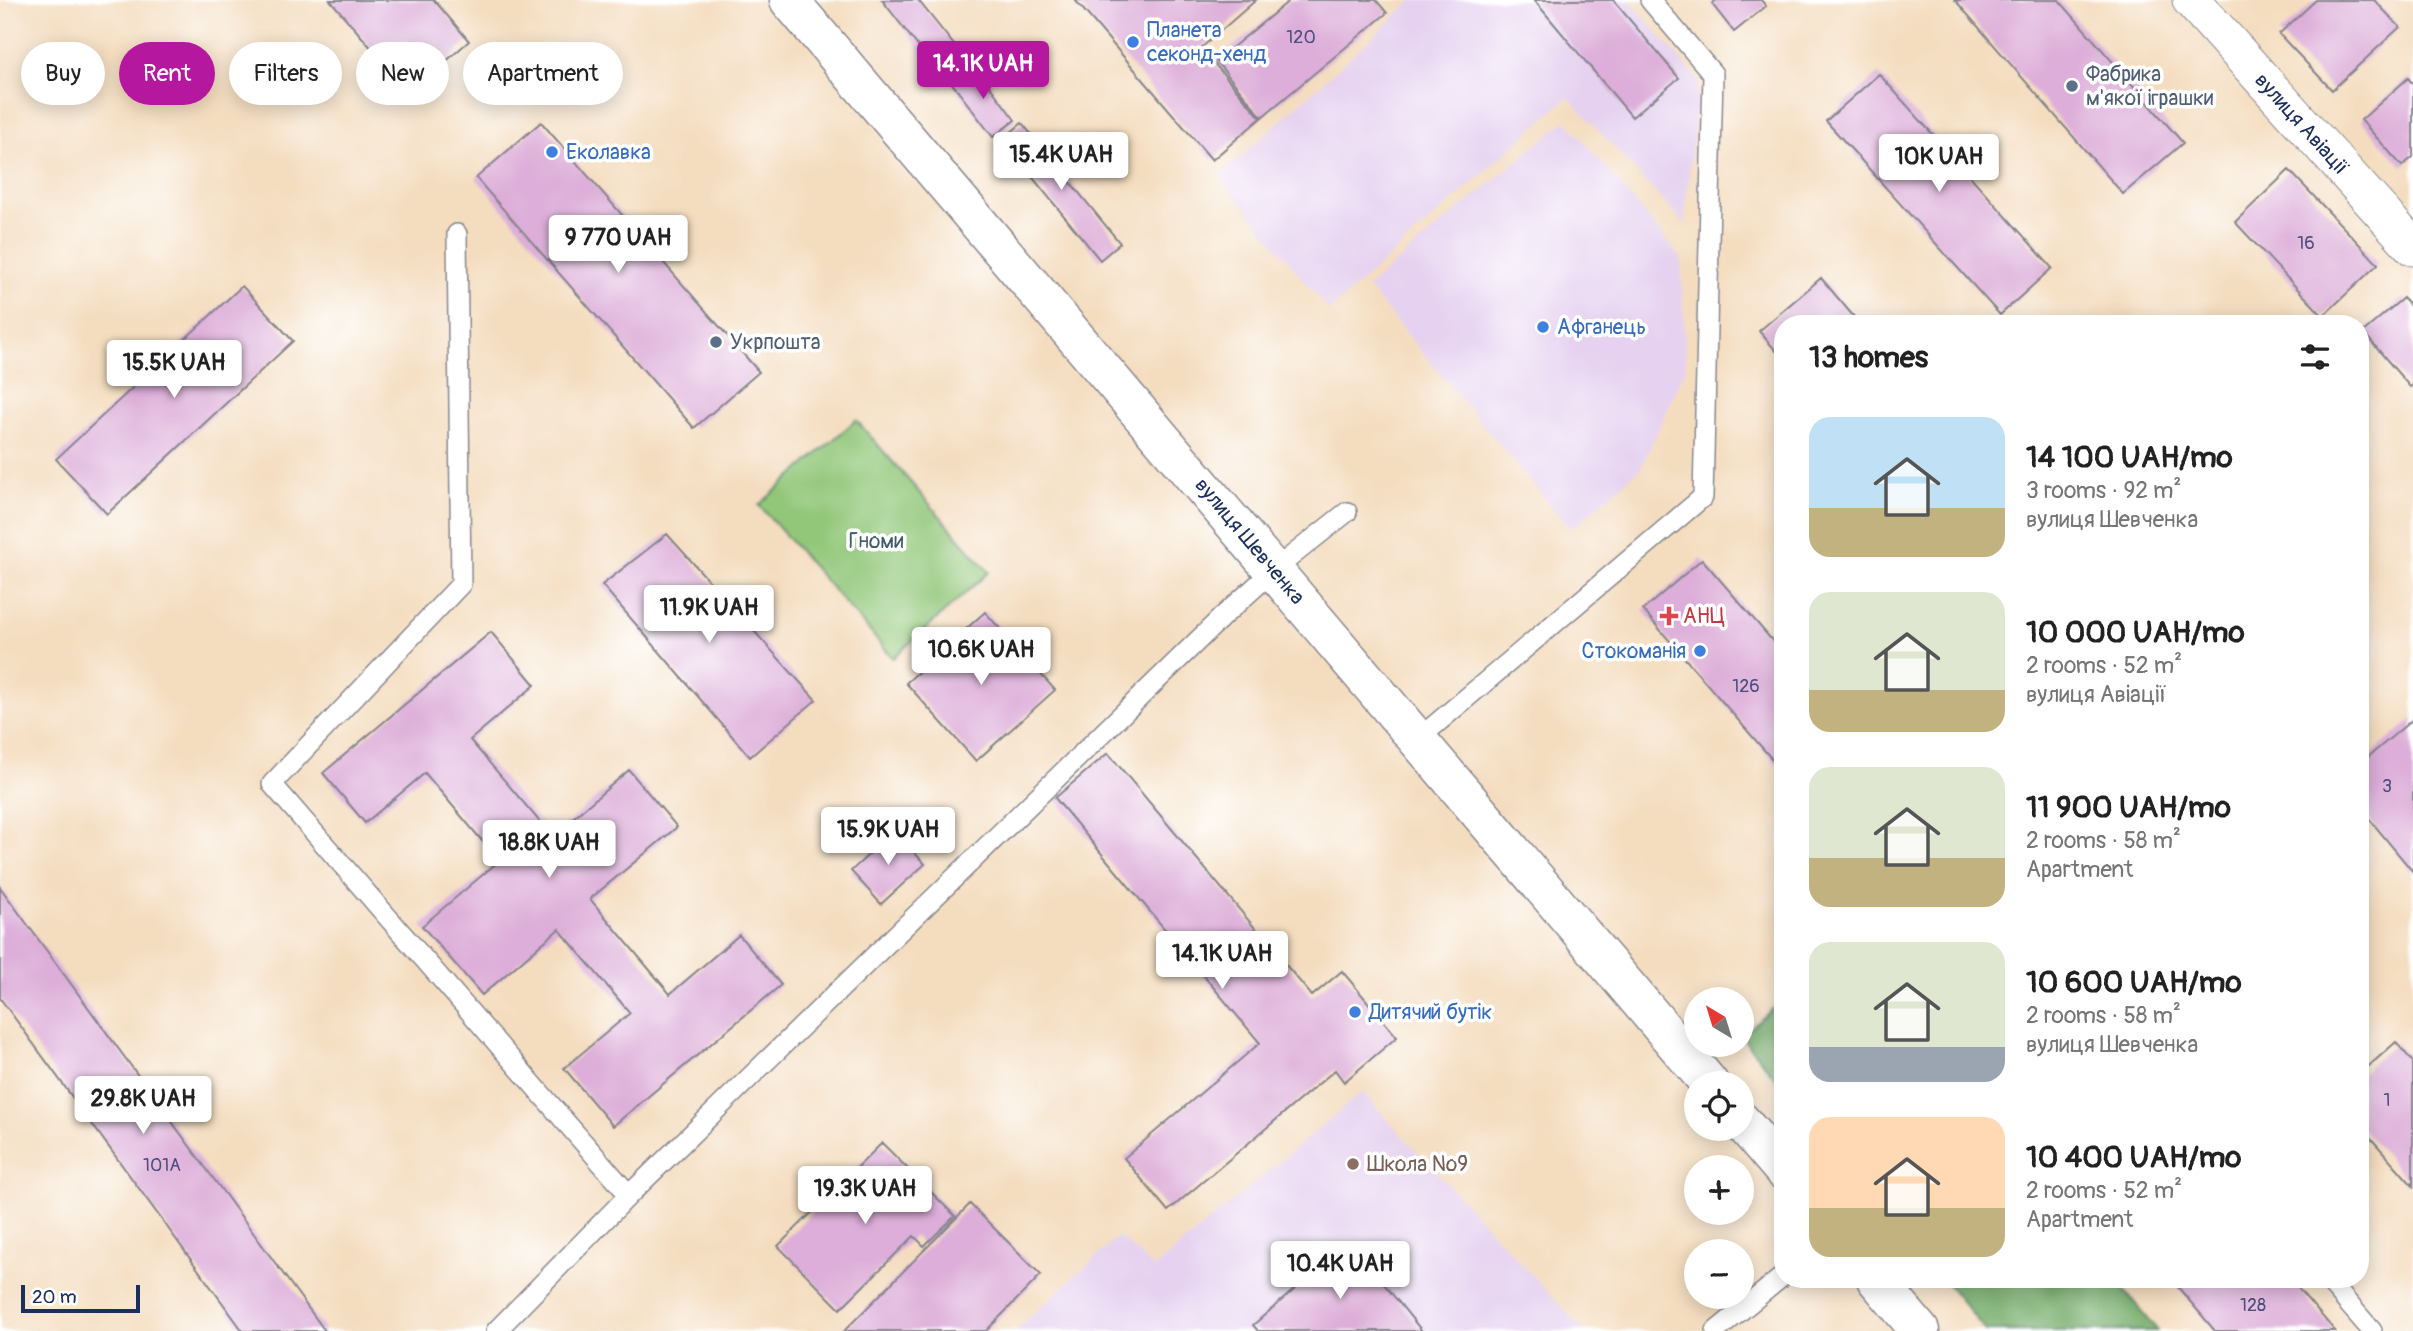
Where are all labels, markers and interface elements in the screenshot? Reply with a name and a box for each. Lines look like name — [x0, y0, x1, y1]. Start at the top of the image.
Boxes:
place label: Планета секонд-хенд — [1147, 17, 1266, 68]
house number: 120 — [1286, 26, 1316, 49]
marker: Планета секонд-хенд — [1125, 34, 1141, 50]
chip: Buy — [21, 42, 105, 105]
chip: Rent — [119, 42, 215, 105]
chip: Filters — [229, 42, 342, 105]
chip: New — [356, 42, 449, 105]
chip: Apartment — [463, 42, 623, 105]
pin: 14.1K UAH — [903, 42, 1063, 101]
text: 14.1K UAH — [933, 49, 1033, 78]
place label: Фабрика м'якої іграшки — [2086, 61, 2213, 112]
street label: вулиця Авіації — [2249, 67, 2355, 181]
marker: Фабрика м'якої іграшки — [2064, 78, 2080, 94]
pin: 15.4K UAH — [981, 132, 1141, 192]
pin: 10K UAH — [1874, 134, 2004, 194]
place label: Еколавка — [566, 139, 651, 166]
text: 15.4K UAH — [1009, 140, 1113, 169]
text: 10K UAH — [1895, 142, 1983, 171]
marker: Еколавка — [544, 144, 560, 160]
pin: 9 770 UAH — [538, 216, 698, 275]
text: 9 770 UAH — [565, 223, 671, 252]
house number: 16 — [2297, 232, 2315, 255]
place label: Афганець — [1557, 314, 1646, 341]
marker: Афганець — [1535, 319, 1551, 335]
place label: Укрпошта — [730, 329, 820, 356]
marker: Укрпошта — [708, 334, 724, 350]
icon: filters — [2296, 338, 2334, 376]
text: 13 homes — [1809, 339, 1928, 376]
pin: 15.5K UAH — [94, 340, 254, 400]
text: 15.5K UAH — [123, 348, 225, 377]
text: 14 100 UAH/mo — [2026, 439, 2233, 476]
icon: home — [1865, 445, 1949, 529]
street label: вулиця Шевченка — [1189, 472, 1310, 610]
text: 3 rooms · 92 m² — [2026, 476, 2181, 505]
text: вулиця Шевченка — [2026, 505, 2198, 534]
park label: Гноми — [849, 528, 904, 555]
pin: 11.9K UAH — [629, 586, 789, 645]
text: 11.9K UAH — [660, 593, 758, 622]
place label: АНЦ — [1683, 603, 1725, 630]
marker: АНЦ — [1661, 608, 1677, 624]
text: 10 000 UAH/mo — [2026, 614, 2245, 651]
icon: home — [1865, 620, 1949, 704]
pin: 10.6K UAH — [901, 628, 1061, 687]
text: 10.6K UAH — [928, 635, 1034, 664]
place label: Стокоманія — [1581, 638, 1686, 665]
marker: Стокоманія — [1692, 643, 1708, 659]
text: 2 rooms · 52 m² — [2026, 651, 2182, 680]
house number: 126 — [1732, 675, 1760, 698]
text: вулиця Авіації — [2026, 680, 2167, 709]
house number: 3 — [2382, 775, 2392, 798]
text: 11 900 UAH/mo — [2026, 789, 2231, 826]
icon: home — [1865, 795, 1949, 879]
pin: 15.9K UAH — [808, 808, 968, 867]
text: 15.9K UAH — [837, 815, 939, 844]
pin: 18.8K UAH — [469, 820, 629, 880]
text: 2 rooms · 58 m² — [2026, 826, 2181, 855]
text: 18.8K UAH — [499, 828, 599, 857]
text: Apartment — [2026, 855, 2133, 884]
pin: 14.1K UAH — [1142, 932, 1302, 991]
text: 14.1K UAH — [1172, 939, 1272, 968]
text: 10 600 UAH/mo — [2026, 964, 2242, 1001]
icon: home — [1865, 970, 1949, 1054]
north arrow — [1684, 987, 1754, 1057]
map controls — [1684, 987, 1754, 1309]
place label: Дитячий бутік — [1368, 999, 1492, 1026]
text: 2 rooms · 58 m² — [2026, 1001, 2181, 1030]
marker: Дитячий бутік — [1347, 1004, 1363, 1020]
text: вулиця Шевченка — [2026, 1030, 2198, 1059]
button: locate — [1684, 1071, 1754, 1141]
pin: 29.8K UAH — [63, 1076, 223, 1136]
text: 29.8K UAH — [91, 1084, 195, 1113]
house number: 1 — [2383, 1089, 2391, 1112]
text: 10 400 UAH/mo — [2026, 1139, 2241, 1176]
icon: home — [1865, 1145, 1949, 1229]
place label: Школа №9 — [1367, 1151, 1468, 1178]
house number: 101А — [143, 1154, 181, 1177]
button: + — [1684, 1155, 1754, 1225]
marker: Школа №9 — [1345, 1156, 1361, 1172]
pin: 19.3K UAH — [785, 1166, 945, 1226]
text: 19.3K UAH — [814, 1174, 916, 1203]
text: 2 rooms · 52 m² — [2026, 1176, 2182, 1205]
text: Apartment — [2026, 1205, 2133, 1234]
button: − — [1684, 1239, 1754, 1309]
pin: 10.4K UAH — [1260, 1242, 1420, 1301]
text: 10.4K UAH — [1287, 1249, 1393, 1278]
scale bar — [21, 1282, 140, 1314]
text: 20 m — [32, 1285, 77, 1309]
house number: 128 — [2240, 1294, 2266, 1317]

